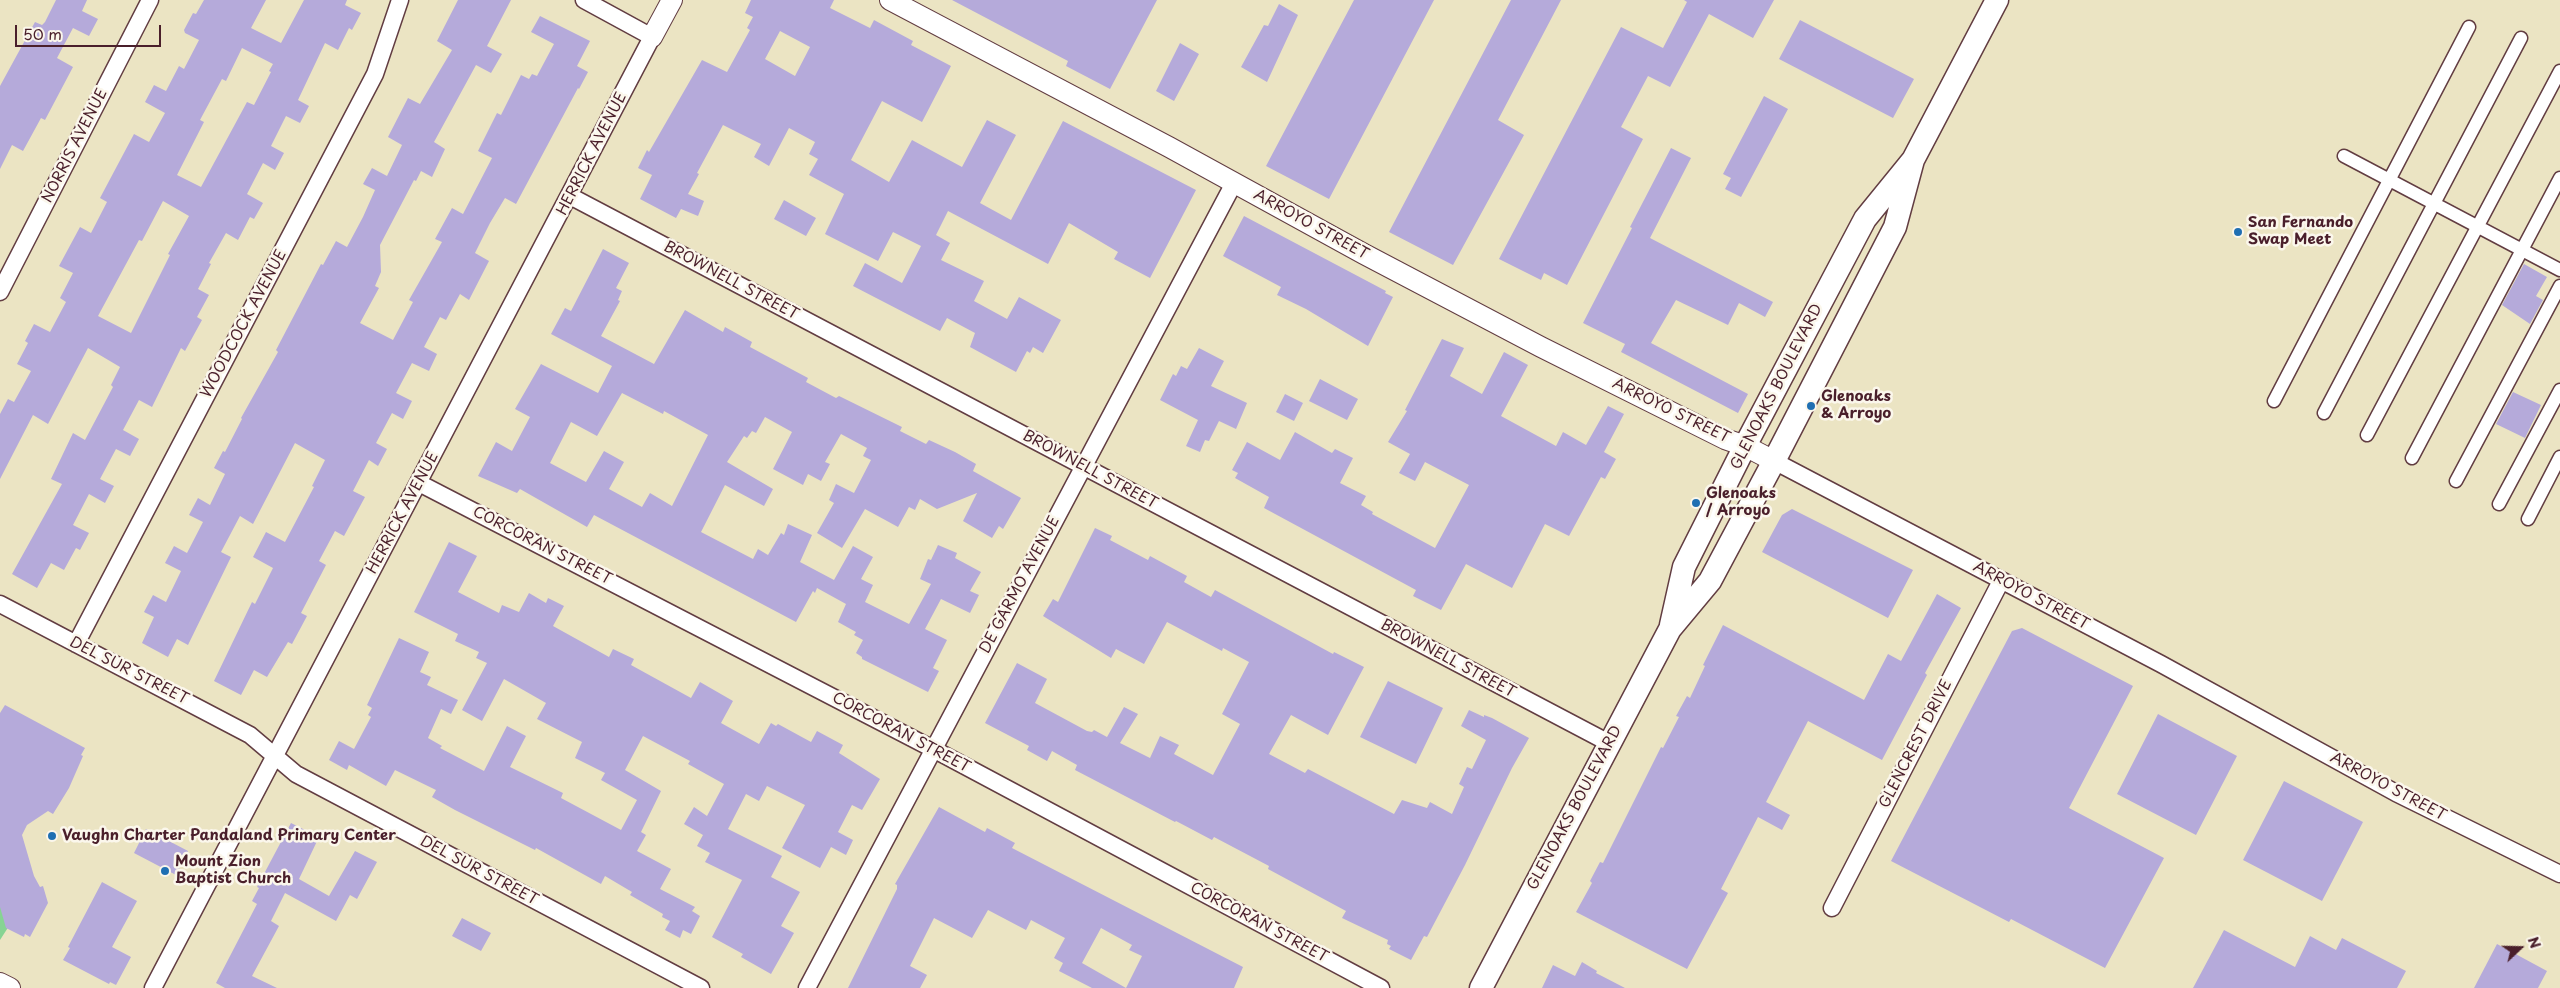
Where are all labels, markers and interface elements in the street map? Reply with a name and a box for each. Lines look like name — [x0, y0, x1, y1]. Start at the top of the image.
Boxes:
scale bar — [18, 15, 164, 47]
text: 50 m — [23, 22, 62, 45]
street label: NORRIS AVENUE — [38, 86, 112, 206]
street label: HERRICK AVENUE — [553, 90, 631, 218]
street label: ARROYO STREET — [1250, 186, 1372, 264]
place label: San Fernando Swap Meet — [2248, 214, 2353, 249]
marker: San Fernando Swap Meet — [2232, 226, 2244, 238]
street label: BROWNELL STREET — [660, 238, 802, 324]
street label: WOODCOCK AVENUE — [197, 247, 291, 401]
street label: GLENOAKS BOULEVARD — [1727, 301, 1827, 473]
street label: ARROYO STREET — [1609, 375, 1733, 447]
place label: Glenoaks & Arroyo — [1821, 388, 1891, 423]
marker: Glenoaks & Arroyo — [1805, 400, 1817, 412]
street label: BROWNELL STREET — [1019, 427, 1161, 513]
street label: HERRICK AVENUE — [363, 449, 443, 577]
place label: Glenoaks / Arroyo — [1706, 485, 1776, 520]
marker: Glenoaks / Arroyo — [1690, 497, 1702, 509]
street label: CORCORAN STREET — [469, 503, 615, 589]
street label: DE GARMO AVENUE — [976, 513, 1064, 657]
street label: ARROYO STREET — [1970, 558, 2092, 634]
street label: BROWNELL STREET — [1377, 616, 1519, 702]
street label: DEL SUR STREET — [67, 633, 191, 709]
street label: GLENCREST DRIVE — [1876, 677, 1956, 811]
street label: CORCORAN STREET — [829, 689, 973, 777]
street label: GLENOAKS BOULEVARD — [1524, 723, 1626, 893]
street label: ARROYO STREET — [2327, 749, 2449, 825]
place label: Vaughn Charter Pandaland Primary Center — [62, 827, 396, 845]
marker: Vaughn Charter Pandaland Primary Center — [46, 830, 58, 842]
street label: DEL SUR STREET — [417, 832, 541, 910]
place label: Mount Zion Baptist Church — [175, 853, 291, 888]
marker: Mount Zion Baptist Church — [159, 865, 171, 877]
street label: CORCORAN STREET — [1187, 879, 1331, 967]
north arrow — [2495, 923, 2545, 973]
text: N — [2523, 934, 2546, 951]

